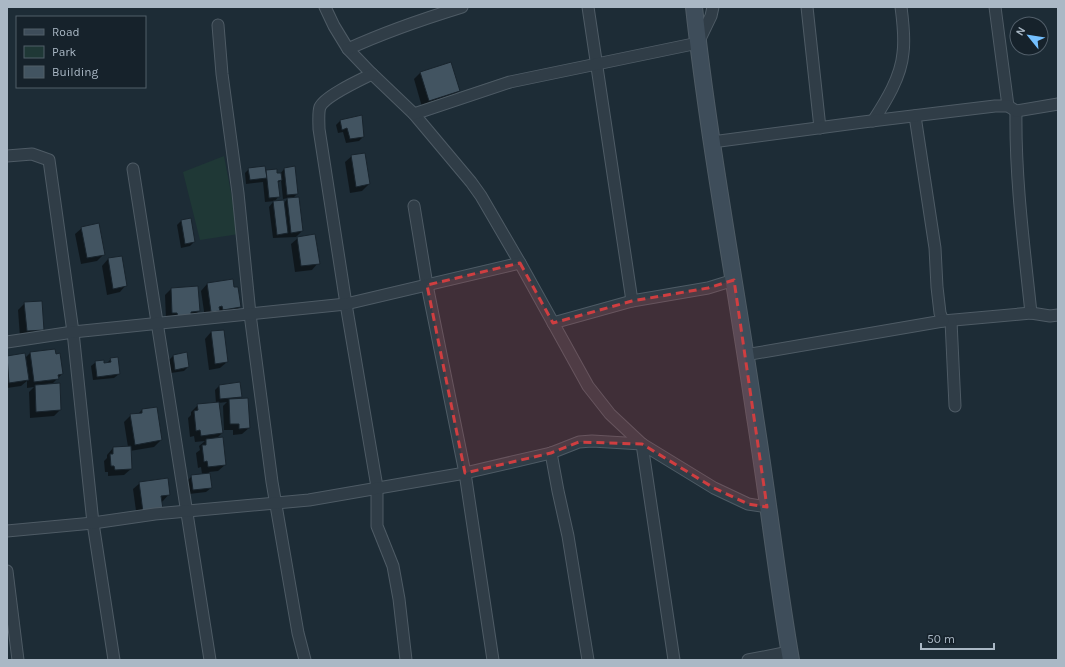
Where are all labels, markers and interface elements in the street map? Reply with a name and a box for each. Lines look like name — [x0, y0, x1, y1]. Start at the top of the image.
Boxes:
legend — [16, 16, 146, 88]
north arrow — [1009, 16, 1049, 56]
text: Road — [52, 25, 80, 39]
text: N — [1013, 25, 1028, 38]
text: Park — [52, 45, 77, 59]
text: Building — [52, 65, 99, 79]
scale bar — [921, 625, 994, 651]
text: 50 m — [927, 632, 955, 646]

